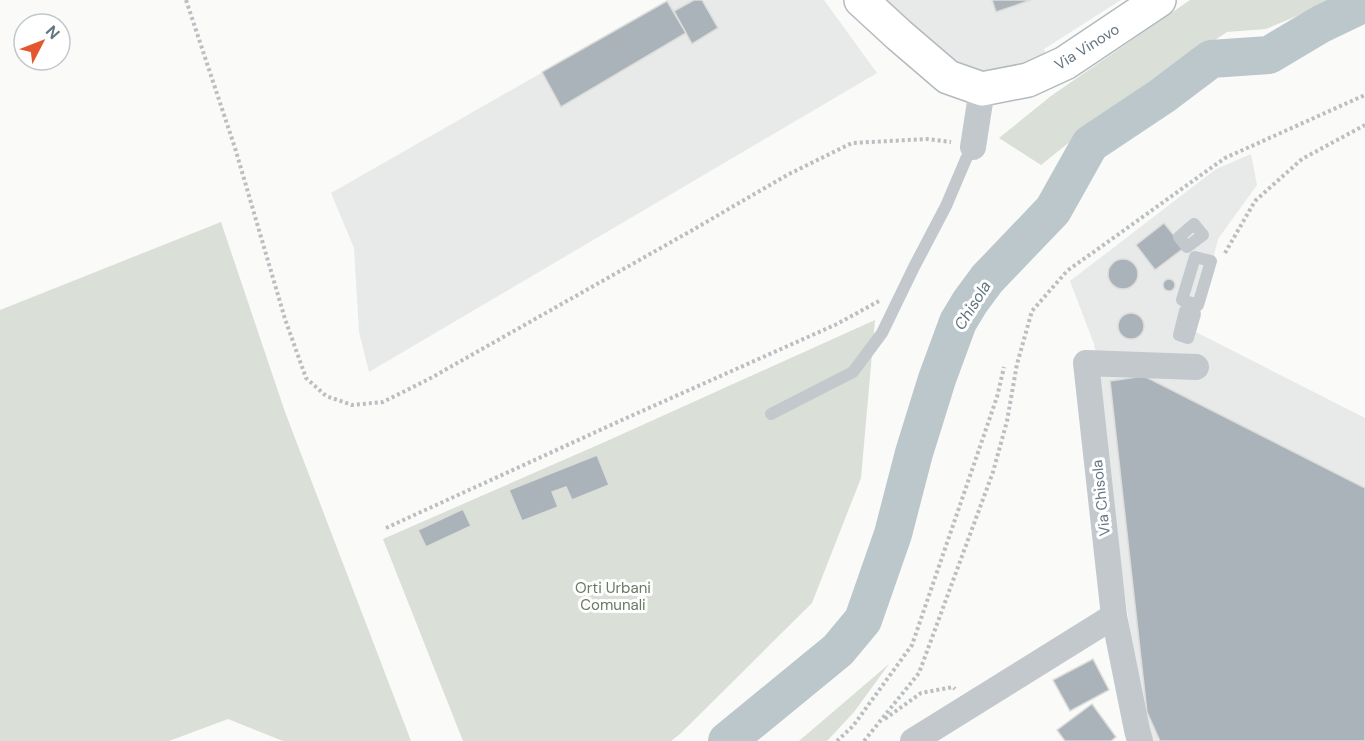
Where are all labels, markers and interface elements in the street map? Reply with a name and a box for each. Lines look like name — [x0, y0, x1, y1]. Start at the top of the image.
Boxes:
north arrow — [12, 12, 72, 72]
street label: Via Vinovo — [1051, 19, 1123, 75]
text: N — [41, 21, 64, 44]
water label: Chisola — [949, 277, 996, 334]
street label: Via Chisola — [1087, 459, 1115, 537]
park label: Orti Urbani Comunali — [575, 578, 651, 615]

